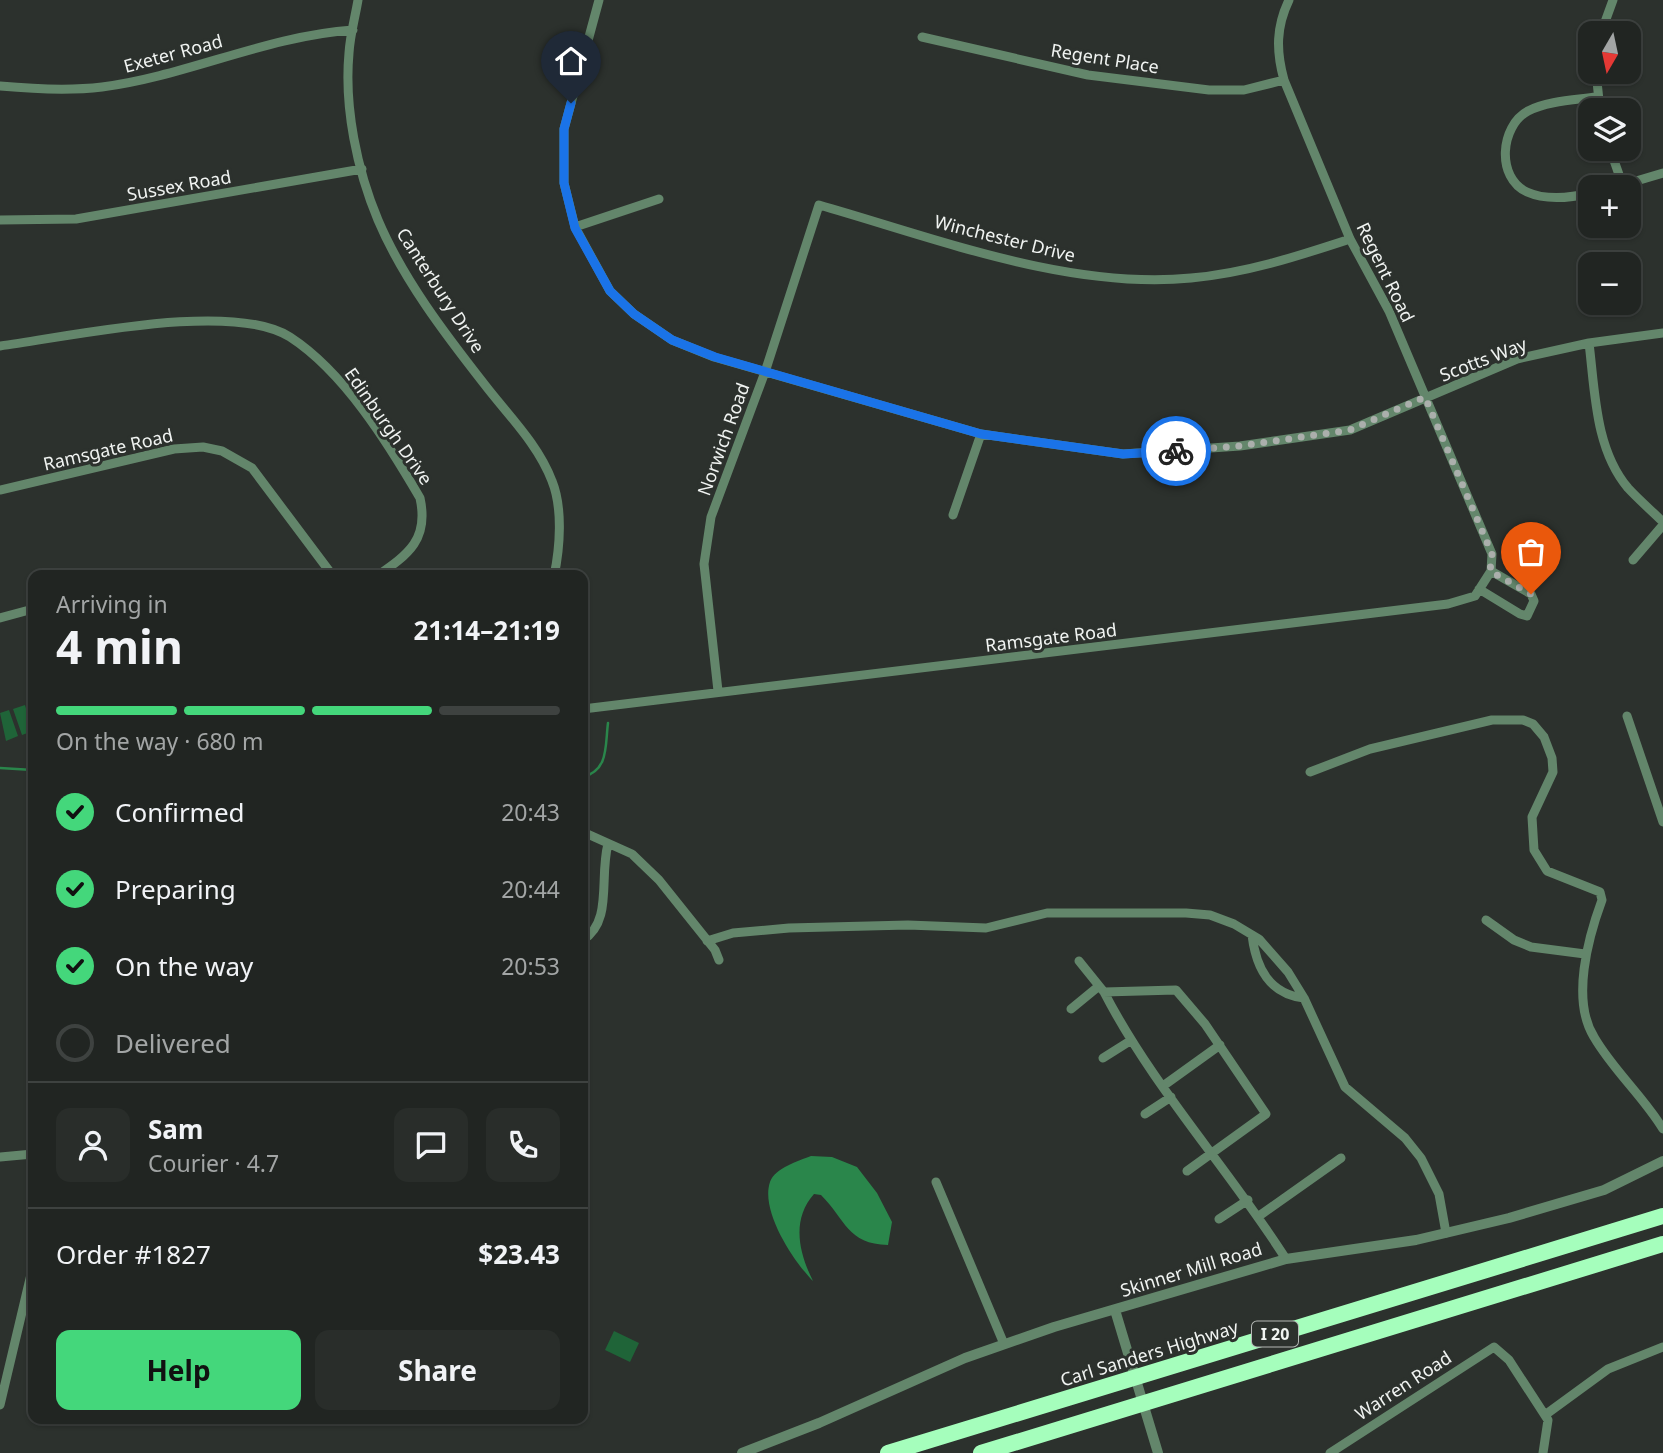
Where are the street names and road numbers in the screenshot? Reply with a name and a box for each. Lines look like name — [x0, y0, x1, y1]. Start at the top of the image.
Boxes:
street label: Exeter Road — [121, 28, 225, 78]
street label: Regent Place — [1049, 38, 1161, 78]
street label: Sussex Road — [125, 164, 233, 206]
street label: Winchester Drive — [932, 209, 1078, 267]
street label: Regent Road — [1352, 218, 1420, 326]
street label: Canterbury Drive — [392, 223, 490, 357]
street label: Scotts Way — [1436, 331, 1531, 387]
street label: Edinburgh Drive — [340, 363, 438, 489]
street label: Norwich Road — [691, 379, 755, 499]
street label: Ramsgate Road — [41, 422, 175, 476]
street label: Ramsgate Road — [984, 617, 1118, 657]
street label: Skinner Mill Road — [1117, 1236, 1265, 1302]
street label: Carl Sanders Highway — [1057, 1314, 1242, 1392]
road number: I 20 — [1252, 1322, 1298, 1346]
street label: Warren Road — [1350, 1345, 1456, 1425]

